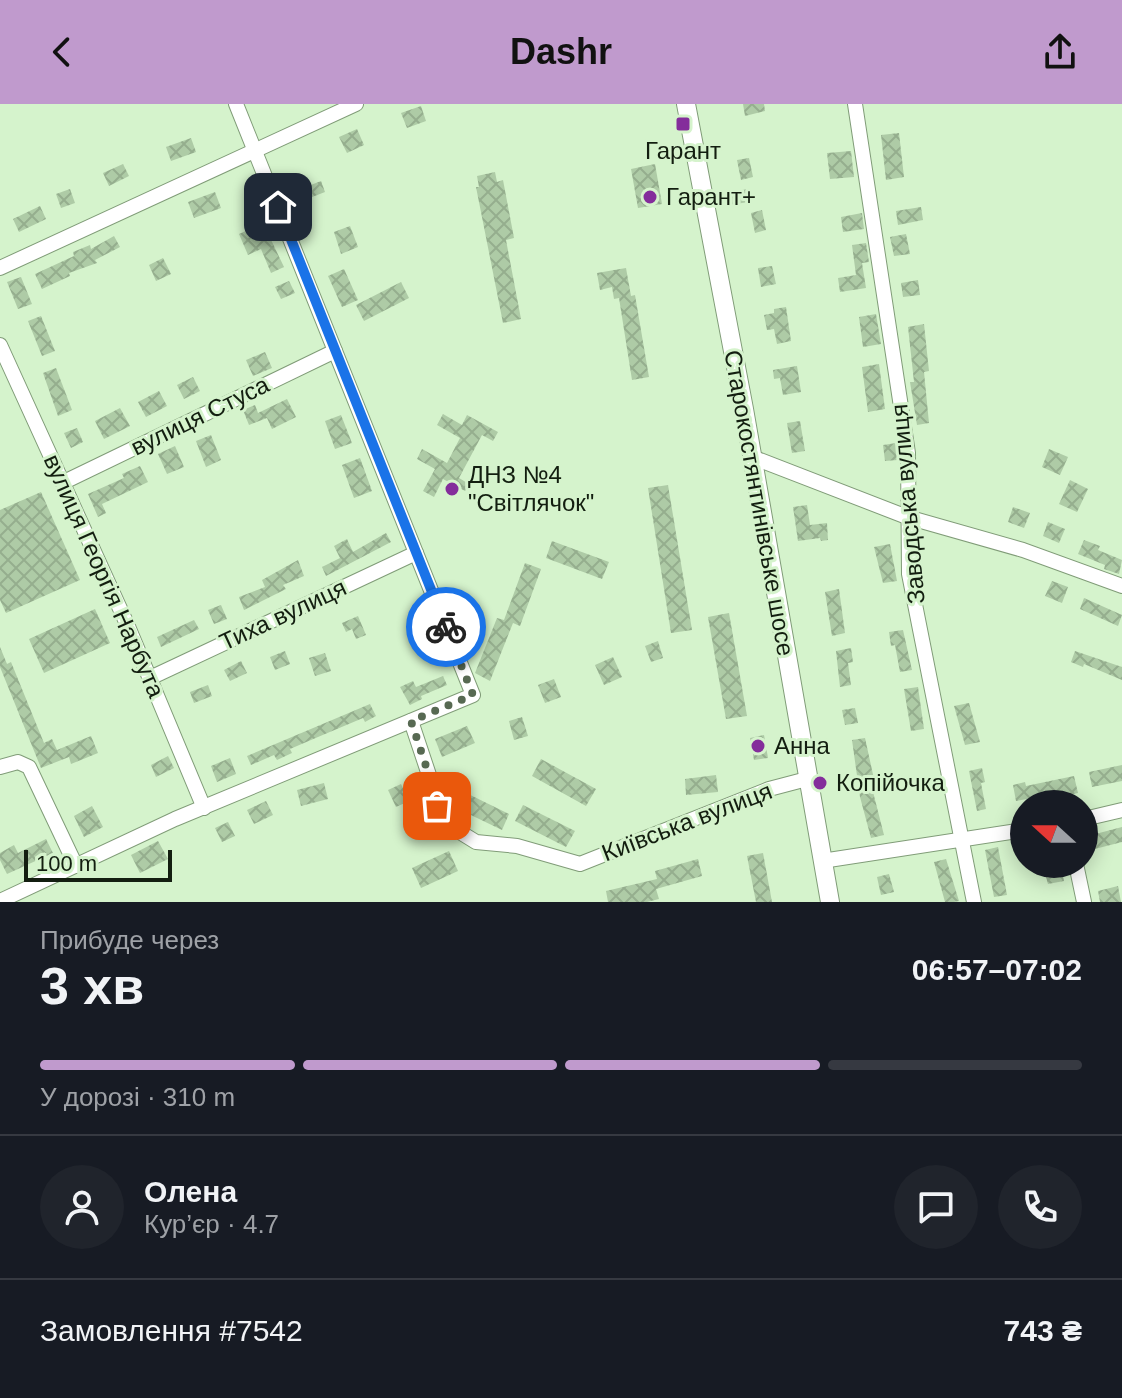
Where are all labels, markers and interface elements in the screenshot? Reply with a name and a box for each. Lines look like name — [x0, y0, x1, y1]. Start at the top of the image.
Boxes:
icon: back — [40, 30, 84, 74]
icon: share — [1038, 30, 1082, 74]
text: Dashr — [510, 31, 612, 72]
marker: Гарант — [674, 115, 692, 133]
place label: Гарант — [645, 137, 721, 164]
pin — [244, 173, 312, 241]
place label: Гарант+ — [666, 183, 756, 210]
icon: home — [256, 185, 300, 229]
marker: Гарант+ — [641, 188, 659, 206]
street label: Старокостянтинівське шосе — [719, 348, 800, 658]
street label: вулиця Стуса — [126, 370, 274, 461]
street label: Заводська вулиця — [885, 403, 930, 605]
street label: вулиця Георгія Нарбута — [39, 450, 171, 702]
place label: ДНЗ №4 "Світлячок" — [468, 461, 594, 516]
marker: ДНЗ №4 "Світлячок" — [443, 480, 461, 498]
street label: Тиха вулиця — [215, 573, 350, 656]
courier — [406, 587, 486, 667]
icon: bike — [424, 605, 468, 649]
place label: Анна — [774, 732, 831, 759]
marker: Анна — [749, 737, 767, 755]
place label: Копійочка — [836, 769, 945, 796]
pin — [403, 772, 471, 840]
marker: Копійочка — [811, 774, 829, 792]
street label: Київська вулиця — [598, 777, 776, 866]
icon: bag — [415, 784, 459, 828]
north arrow — [1010, 790, 1098, 878]
map controls — [1010, 790, 1098, 878]
scale bar — [24, 846, 172, 882]
text: 100 m — [36, 851, 97, 876]
text: Прибуде через — [40, 925, 219, 955]
text: 06:57–07:02 — [912, 953, 1082, 986]
text: 3 хв — [40, 957, 144, 1015]
text: У дорозі · 310 m — [40, 1082, 235, 1112]
button: person — [40, 1165, 124, 1249]
button: chat — [894, 1165, 978, 1249]
button: phone — [998, 1165, 1082, 1249]
text: Олена — [144, 1175, 237, 1208]
text: Кур’єр · 4.7 — [144, 1209, 279, 1239]
text: Замовлення #7542 — [40, 1314, 303, 1347]
text: 743 ₴ — [1004, 1314, 1082, 1347]

